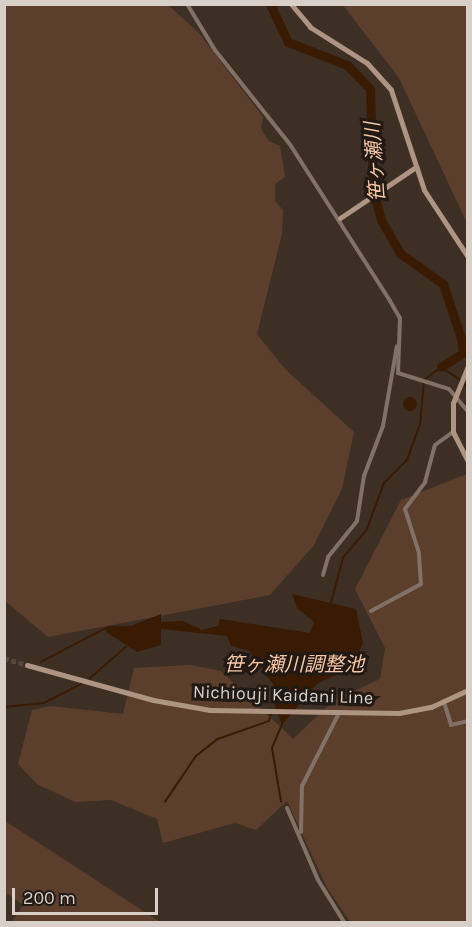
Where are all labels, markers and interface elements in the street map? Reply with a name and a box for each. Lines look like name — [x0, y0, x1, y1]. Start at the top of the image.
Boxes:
water label: 笹ヶ瀬川 — [360, 121, 390, 203]
water label: 笹ヶ瀬川調整池 — [224, 652, 364, 676]
street label: Nichiouji Kaidani Line — [192, 681, 374, 709]
scale bar — [15, 876, 160, 914]
text: 200 m — [23, 887, 76, 909]

